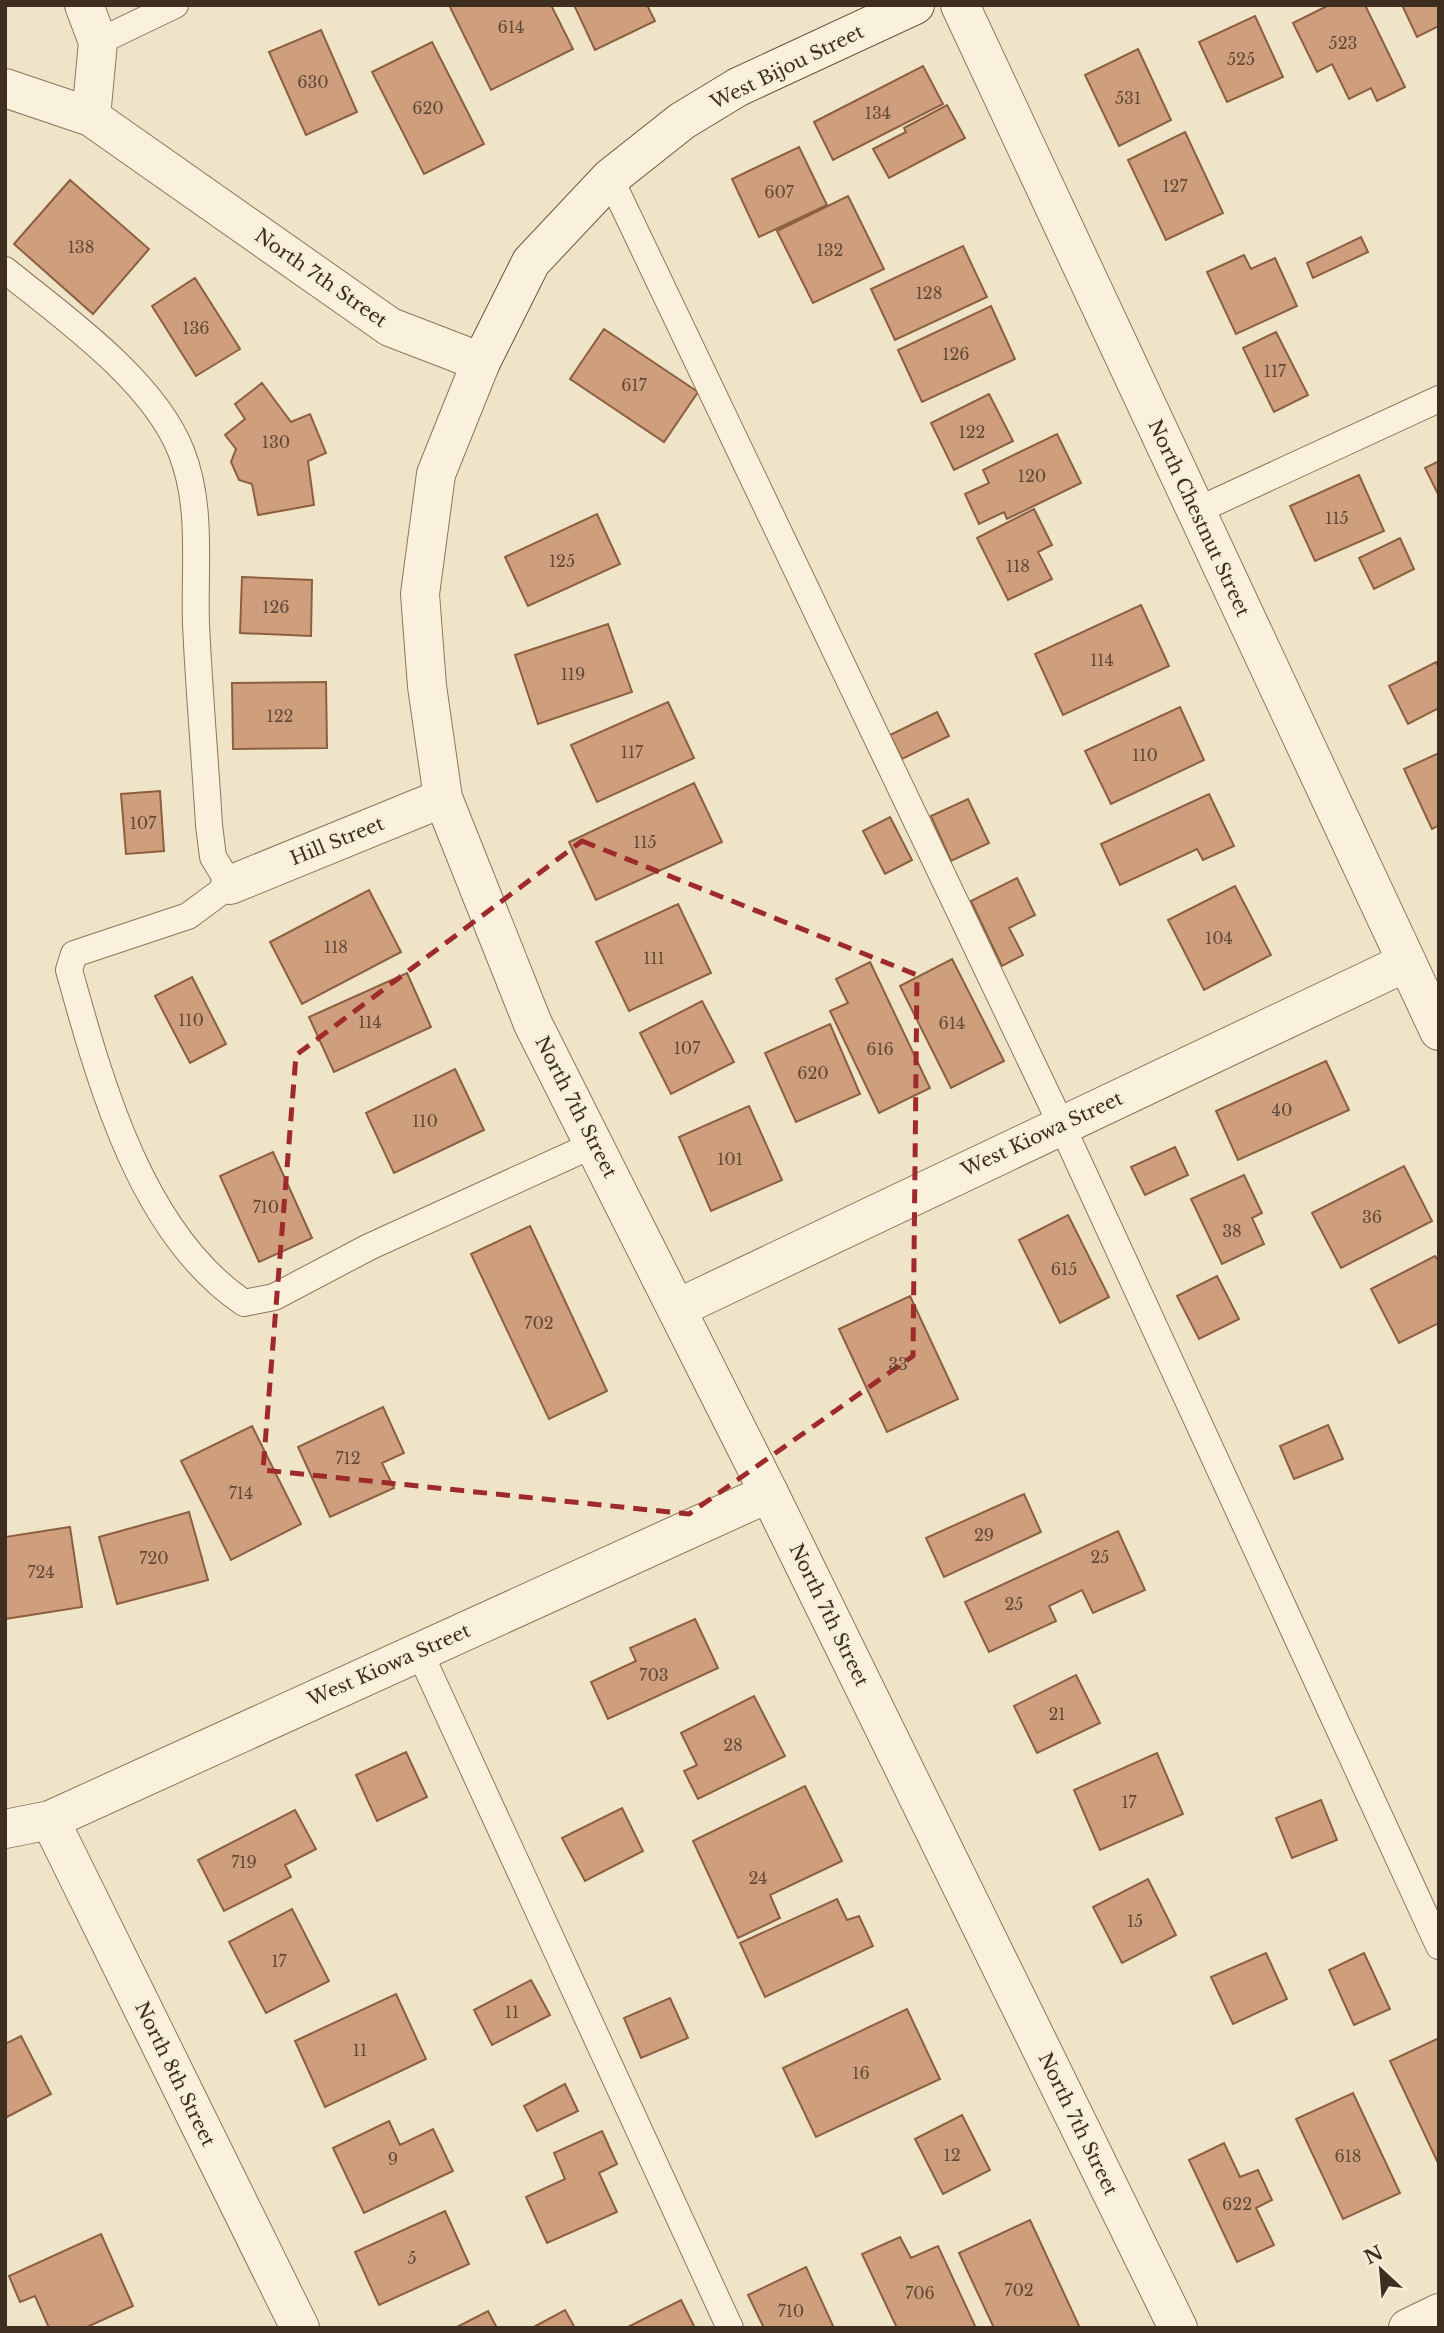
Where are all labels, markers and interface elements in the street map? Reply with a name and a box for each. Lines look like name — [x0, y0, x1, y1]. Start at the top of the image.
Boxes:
house number: 614 — [498, 17, 524, 37]
street label: West Bijou Street — [706, 20, 868, 115]
house number: 523 — [1329, 33, 1357, 53]
house number: 525 — [1227, 49, 1255, 69]
house number: 630 — [297, 72, 329, 92]
house number: 531 — [1115, 88, 1141, 108]
house number: 620 — [412, 98, 444, 118]
house number: 134 — [865, 103, 891, 123]
house number: 127 — [1162, 176, 1188, 196]
house number: 607 — [764, 182, 795, 202]
street label: North 7th Street — [250, 224, 392, 333]
house number: 138 — [68, 237, 94, 257]
house number: 132 — [817, 240, 843, 260]
house number: 128 — [916, 283, 942, 303]
house number: 136 — [182, 318, 210, 338]
house number: 126 — [942, 344, 970, 364]
house number: 117 — [1264, 361, 1287, 381]
house number: 617 — [621, 375, 648, 395]
street label: North Chestnut Street — [1143, 416, 1255, 621]
house number: 122 — [959, 422, 985, 442]
house number: 130 — [262, 432, 290, 452]
house number: 120 — [1018, 466, 1046, 486]
house number: 115 — [1325, 508, 1349, 528]
house number: 125 — [549, 551, 575, 571]
house number: 118 — [1006, 556, 1030, 576]
house number: 126 — [262, 597, 290, 617]
house number: 114 — [1090, 650, 1114, 670]
house number: 119 — [561, 664, 585, 684]
house number: 122 — [267, 706, 293, 726]
house number: 117 — [621, 742, 644, 762]
house number: 110 — [1132, 745, 1158, 765]
street label: Hill Street — [287, 811, 388, 870]
house number: 107 — [130, 813, 157, 833]
house number: 115 — [633, 832, 657, 852]
house number: 104 — [1205, 928, 1233, 948]
house number: 118 — [324, 937, 348, 957]
house number: 111 — [643, 948, 665, 968]
house number: 110 — [178, 1010, 204, 1030]
house number: 114 — [358, 1012, 382, 1032]
house number: 614 — [939, 1013, 965, 1033]
street label: North 7th Street — [530, 1032, 622, 1183]
house number: 107 — [674, 1038, 701, 1058]
house number: 616 — [866, 1039, 894, 1059]
house number: 620 — [797, 1063, 829, 1083]
street label: West Kiowa Street — [957, 1086, 1127, 1182]
house number: 40 — [1272, 1100, 1292, 1120]
house number: 110 — [412, 1111, 438, 1131]
house number: 101 — [717, 1149, 743, 1169]
house number: 710 — [253, 1197, 279, 1217]
house number: 36 — [1362, 1207, 1382, 1227]
house number: 38 — [1222, 1221, 1242, 1241]
house number: 615 — [1051, 1259, 1077, 1279]
house number: 702 — [524, 1313, 554, 1333]
house number: 33 — [888, 1354, 908, 1374]
house number: 712 — [335, 1448, 361, 1468]
house number: 714 — [229, 1483, 253, 1503]
house number: 29 — [974, 1525, 994, 1545]
street label: North 7th Street — [784, 1540, 874, 1691]
house number: 25 — [1091, 1547, 1109, 1567]
house number: 720 — [139, 1548, 169, 1568]
house number: 724 — [27, 1562, 55, 1582]
house number: 25 — [1005, 1594, 1023, 1614]
street label: West Kiowa Street — [303, 1619, 474, 1712]
house number: 703 — [639, 1665, 669, 1685]
house number: 21 — [1049, 1704, 1066, 1724]
house number: 28 — [723, 1735, 743, 1755]
house number: 17 — [1121, 1792, 1138, 1812]
house number: 719 — [231, 1852, 257, 1872]
house number: 24 — [748, 1868, 768, 1888]
house number: 15 — [1127, 1911, 1143, 1931]
house number: 17 — [271, 1951, 288, 1971]
street label: North 8th Street — [130, 1998, 220, 2151]
house number: 11 — [505, 2002, 519, 2022]
house number: 11 — [353, 2040, 367, 2060]
street label: North 7th Street — [1033, 2049, 1123, 2200]
house number: 16 — [852, 2063, 870, 2083]
house number: 12 — [944, 2145, 961, 2165]
house number: 618 — [1334, 2146, 1362, 2166]
house number: 9 — [388, 2149, 398, 2169]
house number: 622 — [1222, 2194, 1252, 2214]
north arrow — [1346, 2235, 1416, 2305]
text: N — [1361, 2241, 1387, 2269]
house number: 5 — [407, 2248, 417, 2268]
house number: 702 — [1004, 2280, 1034, 2300]
house number: 706 — [905, 2283, 935, 2303]
house number: 710 — [778, 2301, 804, 2321]

